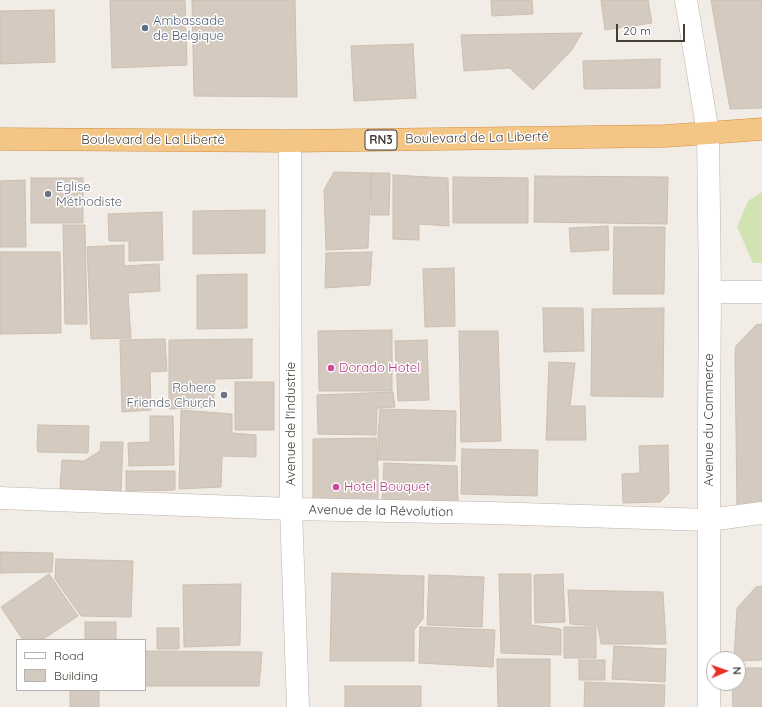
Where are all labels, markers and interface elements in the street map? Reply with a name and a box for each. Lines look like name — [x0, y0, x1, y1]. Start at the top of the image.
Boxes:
place label: Ambassade de Belgique — [153, 13, 224, 44]
scale bar — [618, 16, 687, 42]
marker: Ambassade de Belgique — [140, 23, 150, 33]
text: 20 m — [623, 23, 651, 38]
street label: Boulevard de La Liberté — [405, 129, 549, 147]
road number: RN3 — [365, 130, 397, 150]
street label: Boulevard de La Liberté — [81, 132, 225, 148]
place label: Eglise Méthodiste — [56, 179, 122, 210]
marker: Eglise Méthodiste — [43, 189, 53, 199]
street label: Avenue du Commerce — [701, 353, 717, 487]
place label: Dorado Hotel — [339, 360, 420, 376]
street label: Avenue de l'Industrie — [283, 362, 299, 486]
marker: Dorado Hotel — [326, 363, 336, 373]
place label: Rohero Friends Church — [126, 380, 216, 411]
marker: Rohero Friends Church — [219, 390, 229, 400]
place label: Hotel Bouquet — [344, 479, 430, 495]
marker: Hotel Bouquet — [331, 482, 341, 492]
street label: Avenue de la Révolution — [309, 502, 453, 520]
legend — [16, 639, 146, 691]
text: Road — [54, 648, 84, 663]
north arrow — [706, 651, 746, 691]
text: N — [730, 666, 744, 675]
text: Building — [54, 668, 98, 683]

